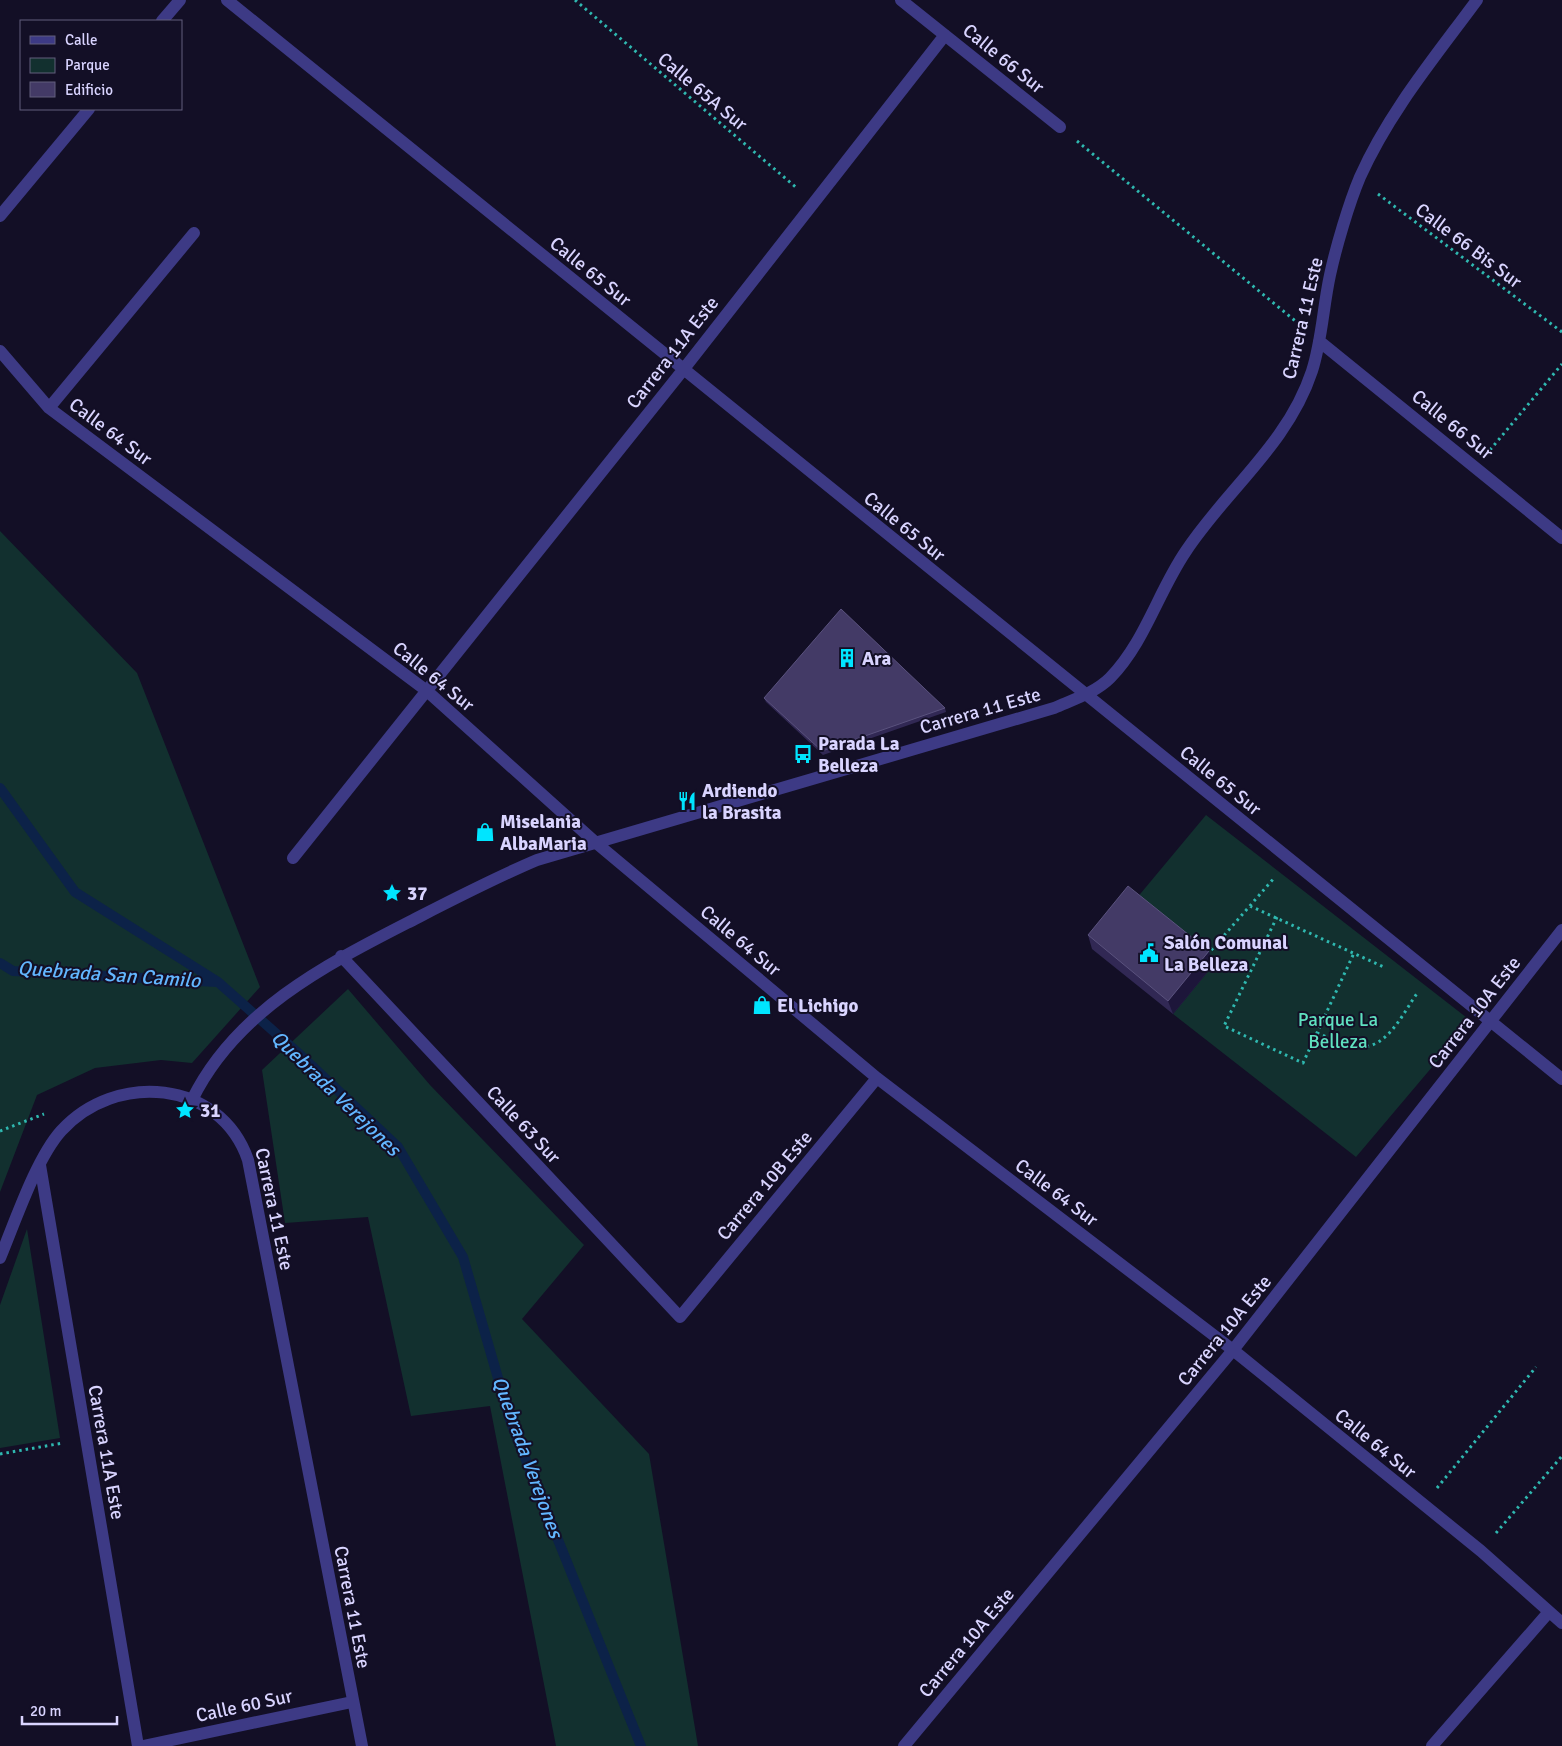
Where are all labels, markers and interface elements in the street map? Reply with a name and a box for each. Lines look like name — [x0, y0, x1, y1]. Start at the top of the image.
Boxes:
street label: Calle 66 Sur — [958, 19, 1049, 99]
legend — [20, 20, 182, 110]
text: Calle — [65, 31, 98, 49]
street label: Calle 65A Sur — [653, 47, 752, 136]
text: Parque — [65, 56, 110, 74]
text: Edificio — [65, 81, 113, 99]
street label: Calle 66 Bis Sur — [1410, 198, 1526, 294]
street label: Calle 65 Sur — [545, 232, 636, 312]
street label: Carrera 11 Este — [1277, 255, 1329, 382]
street label: Carrera 11A Este — [621, 292, 724, 414]
street label: Calle 66 Sur — [1407, 385, 1498, 465]
street label: Calle 64 Sur — [64, 393, 157, 471]
street label: Calle 65 Sur — [859, 487, 950, 567]
street label: Calle 64 Sur — [388, 637, 479, 717]
building icon: Ara — [836, 647, 858, 669]
place label: Ara — [862, 647, 891, 671]
street label: Carrera 11 Este — [917, 682, 1043, 740]
place label: Parada La Belleza — [818, 732, 900, 778]
street label: Calle 65 Sur — [1175, 741, 1266, 821]
bus stop icon: Parada La Belleza — [792, 743, 814, 765]
place label: Ardiendo la Brasita — [702, 779, 782, 825]
restaurant icon: Ardiendo la Brasita — [676, 790, 698, 812]
place label: Miselania AlbaMaria — [500, 810, 587, 856]
shop icon: Miselania AlbaMaria — [474, 821, 496, 843]
place icon: 37 — [381, 882, 403, 904]
place label: 37 — [407, 882, 428, 906]
street label: Calle 64 Sur — [695, 900, 786, 981]
place label: Salón Comunal La Belleza — [1164, 931, 1288, 977]
public building icon: Salón Comunal La Belleza — [1138, 942, 1160, 964]
street label: Carrera 10A Este — [1423, 952, 1526, 1074]
water label: Quebrada San Camilo — [17, 956, 203, 993]
shop icon: El Lichigo — [751, 994, 773, 1016]
place label: El Lichigo — [777, 994, 859, 1018]
park label: Parque La Belleza — [1298, 1008, 1378, 1054]
water label: Quebrada Verejones — [266, 1025, 407, 1163]
street label: Calle 63 Sur — [481, 1081, 565, 1169]
place icon: 31 — [174, 1099, 196, 1121]
place label: 31 — [200, 1099, 221, 1123]
street label: Carrera 10B Este — [712, 1126, 818, 1245]
street label: Carrera 11 Este — [249, 1146, 299, 1273]
street label: Calle 64 Sur — [1010, 1154, 1103, 1232]
street label: Carrera 10A Este — [1173, 1270, 1277, 1391]
water label: Quebrada Verejones — [487, 1373, 569, 1543]
street label: Carrera 11A Este — [82, 1383, 130, 1521]
street label: Calle 64 Sur — [1330, 1404, 1421, 1484]
street label: Carrera 11 Este — [328, 1544, 376, 1671]
street label: Carrera 10A Este — [914, 1583, 1020, 1703]
street label: Calle 60 Sur — [194, 1684, 295, 1728]
scale bar — [22, 1694, 118, 1726]
text: 20 m — [30, 1702, 61, 1720]

